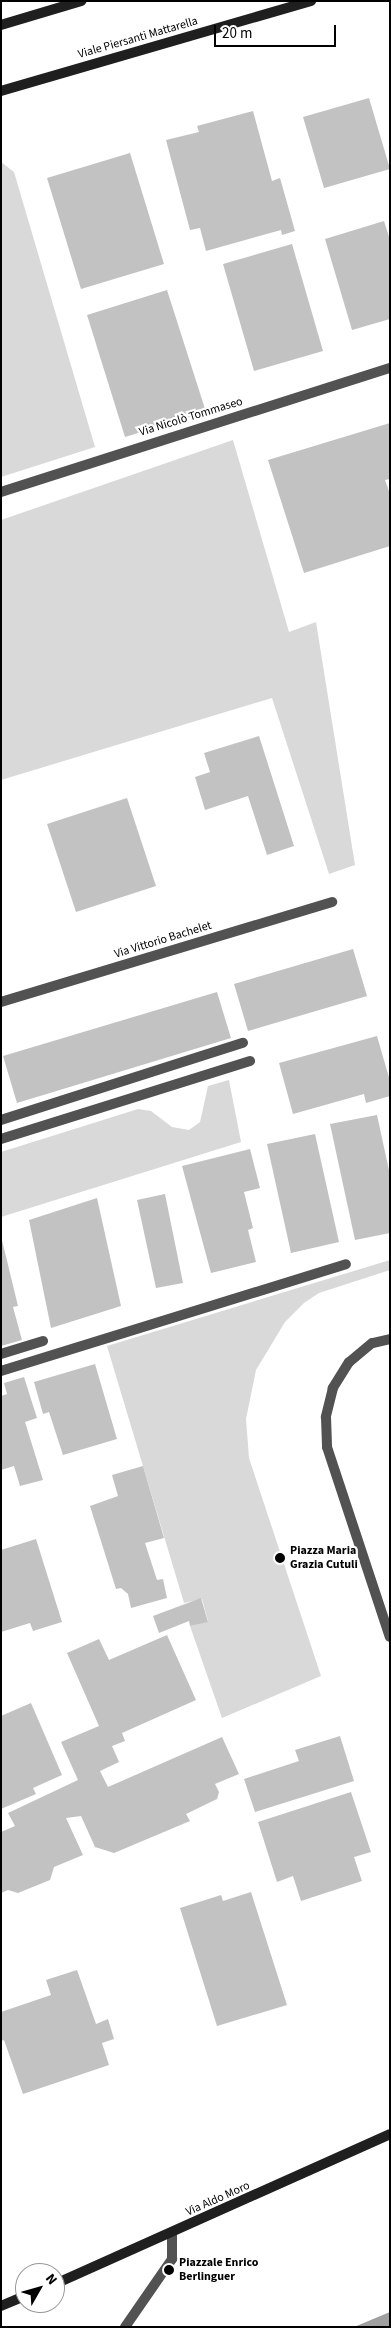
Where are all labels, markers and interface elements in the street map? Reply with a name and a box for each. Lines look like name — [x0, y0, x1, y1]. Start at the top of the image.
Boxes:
street label: Viale Piersanti Mattarella — [76, 14, 200, 62]
scale bar — [216, 15, 338, 47]
text: 20 m — [222, 23, 252, 44]
street label: Via Nicolò Tommaseo — [137, 394, 245, 440]
street label: Via Vittorio Bachelet — [113, 918, 213, 962]
place label: Piazza Maria Grazia Cutuli — [290, 1544, 358, 1572]
marker: Piazza Maria Grazia Cutuli — [274, 1552, 286, 1564]
street label: Via Aldo Moro — [184, 2178, 252, 2220]
place label: Piazzale Enrico Berlinguer — [179, 2256, 259, 2284]
north arrow — [15, 2263, 65, 2313]
marker: Piazzale Enrico Berlinguer — [163, 2264, 175, 2276]
text: N — [40, 2270, 62, 2289]

